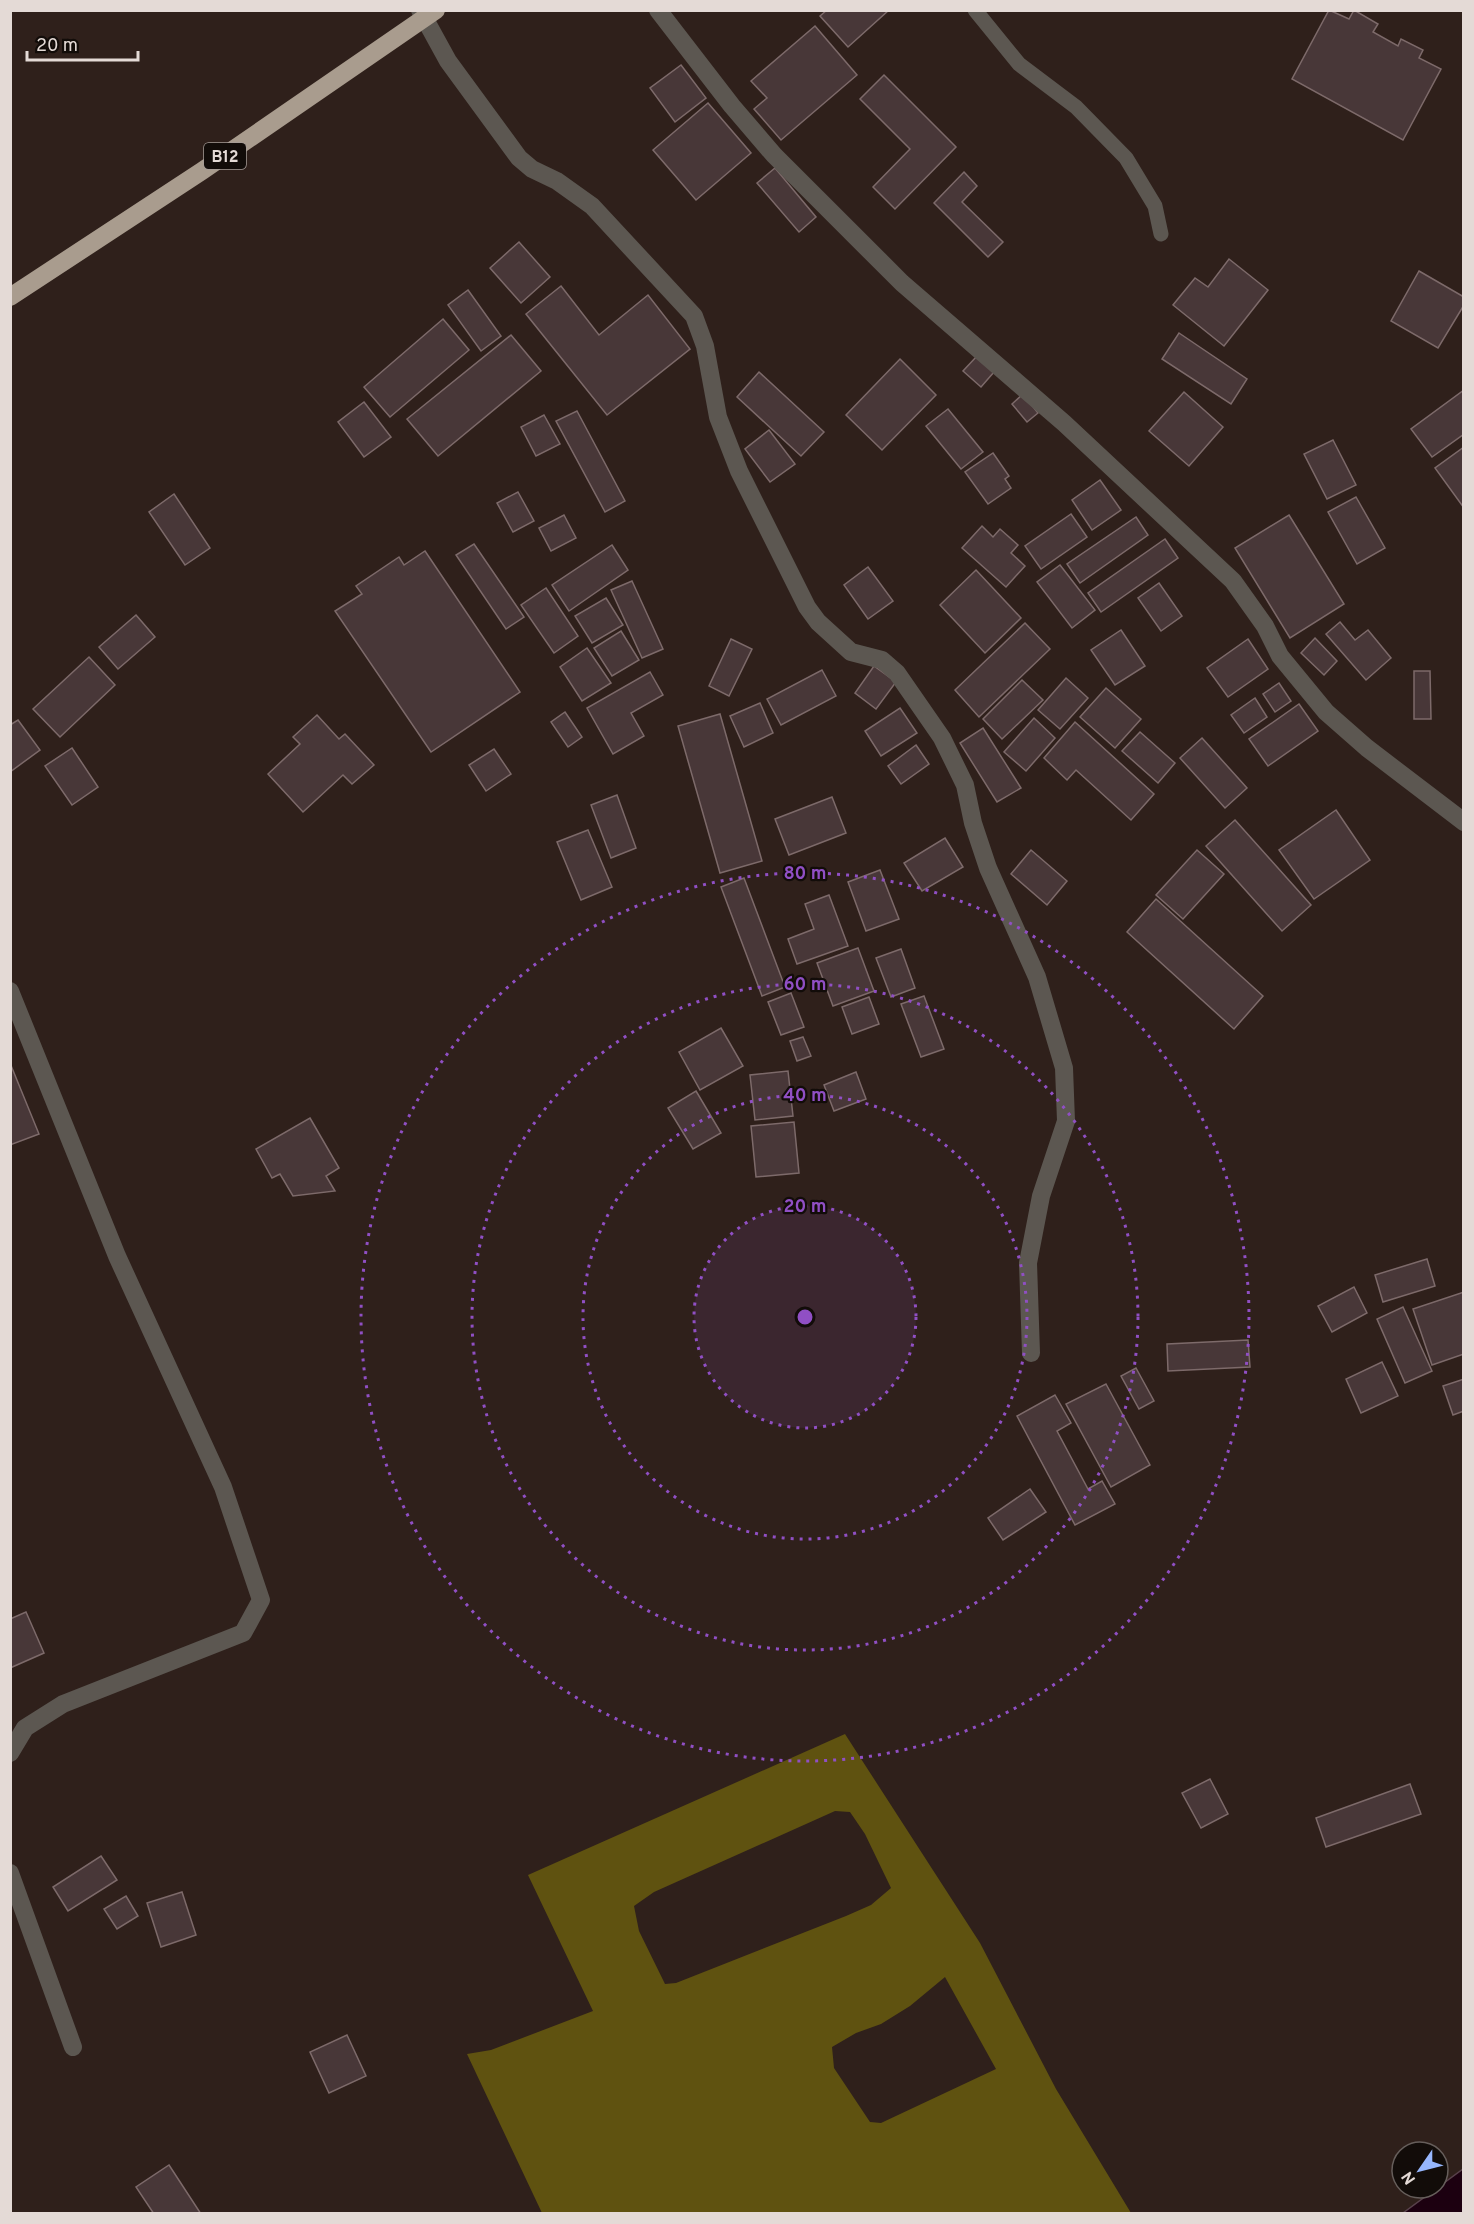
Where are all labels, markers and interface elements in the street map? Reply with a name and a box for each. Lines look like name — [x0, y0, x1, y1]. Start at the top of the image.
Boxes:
scale bar — [27, 24, 138, 62]
text: 20 m — [36, 35, 78, 58]
road number: B12 — [204, 143, 246, 169]
text: 80 m — [783, 863, 827, 886]
text: 60 m — [783, 974, 827, 997]
text: 40 m — [783, 1085, 827, 1108]
text: 20 m — [783, 1196, 827, 1219]
centre of rings — [795, 1307, 815, 1327]
north arrow — [1390, 2140, 1450, 2200]
text: N — [1398, 2167, 1421, 2188]

